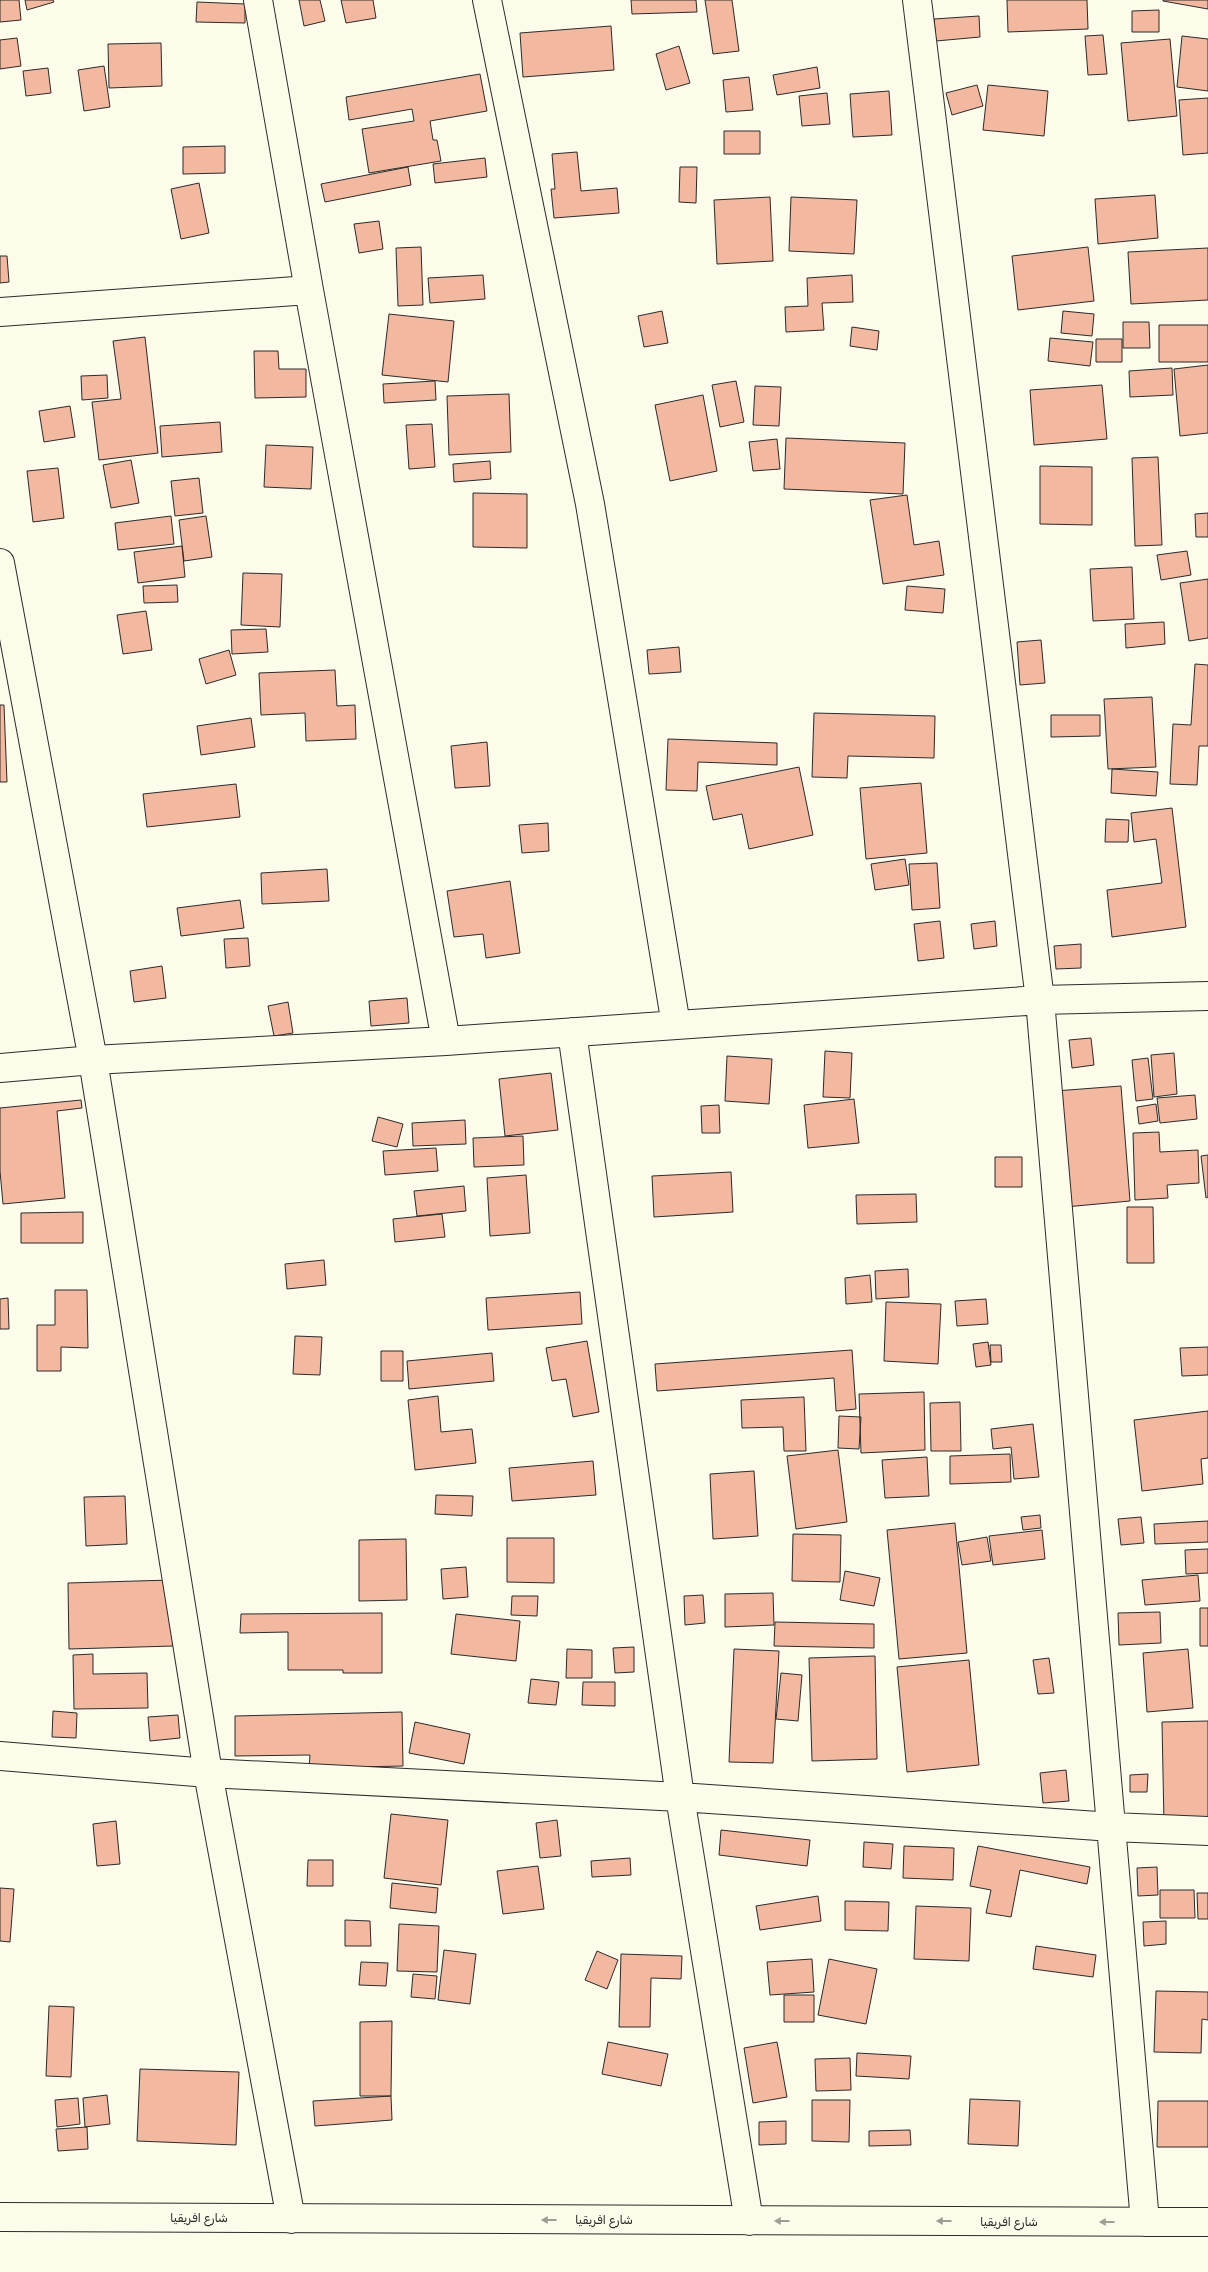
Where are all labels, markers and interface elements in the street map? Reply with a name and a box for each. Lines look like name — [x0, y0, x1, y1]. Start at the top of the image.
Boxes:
street label: شارع افريقيا — [170, 2211, 228, 2227]
street label: شارع افريقيا — [575, 2213, 633, 2229]
street label: شارع افريقيا — [980, 2215, 1038, 2231]
one-way arrow — [541, 2216, 557, 2224]
one-way arrow — [774, 2217, 790, 2225]
one-way arrow — [936, 2217, 952, 2225]
one-way arrow — [1099, 2218, 1115, 2226]

